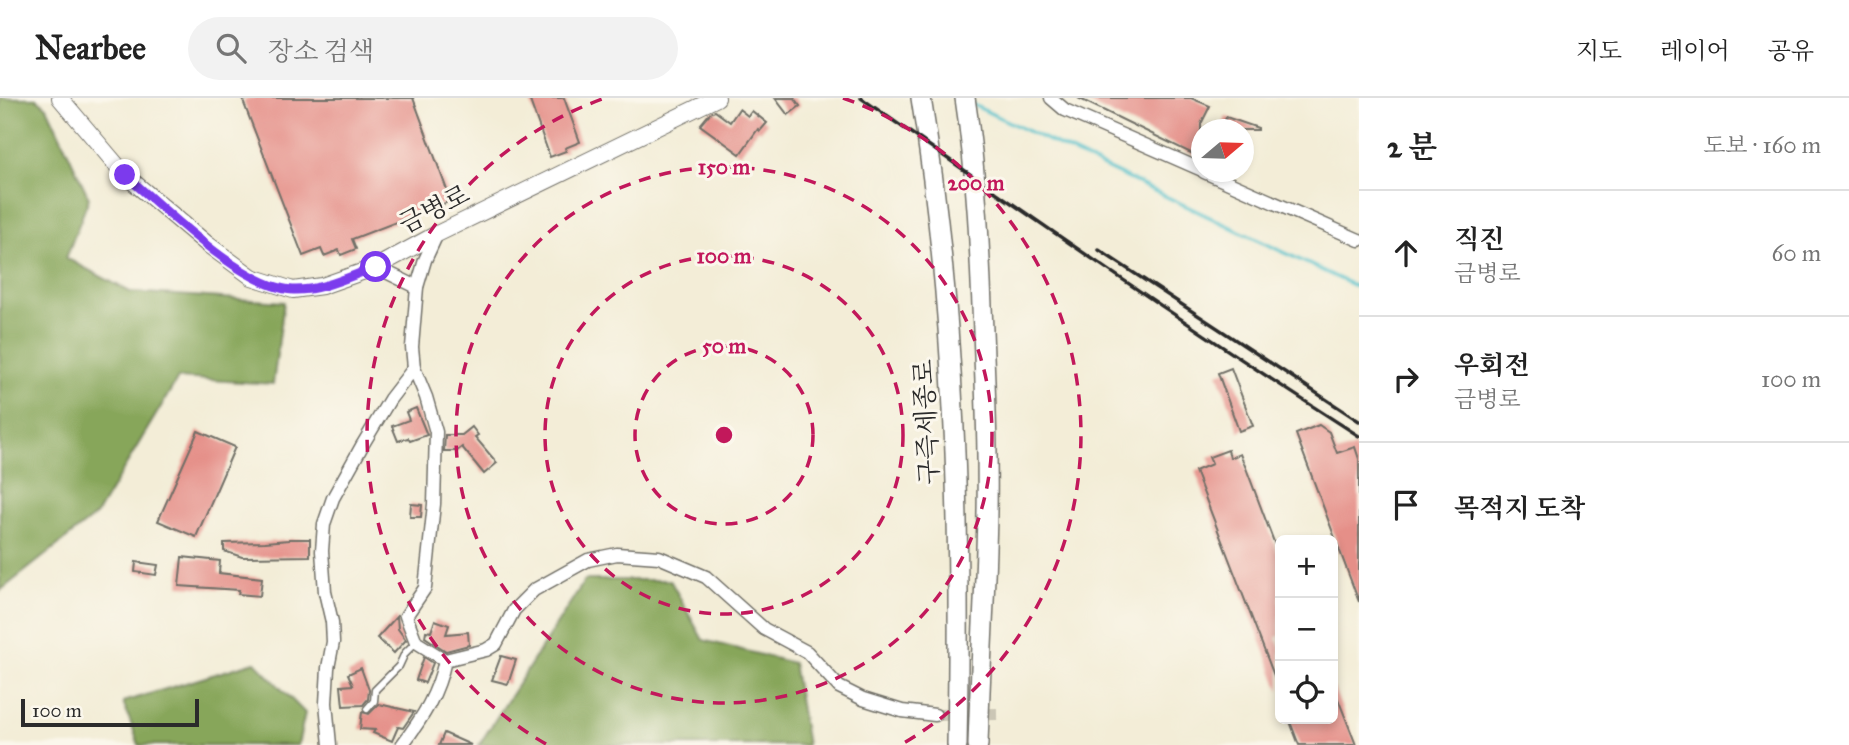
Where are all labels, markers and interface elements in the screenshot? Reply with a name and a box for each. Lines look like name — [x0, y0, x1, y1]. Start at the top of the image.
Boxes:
search box — [188, 17, 678, 80]
text: Nearbee — [35, 28, 146, 68]
icon: search — [212, 29, 250, 67]
text: 장소 검색 — [268, 35, 374, 67]
text: 지도 — [1576, 36, 1622, 66]
text: 레이어 — [1660, 36, 1730, 66]
text: 공유 — [1768, 36, 1814, 66]
north arrow — [1191, 119, 1254, 182]
text: 2 분 — [1387, 129, 1437, 165]
text: 도보 · 160 m — [1703, 131, 1821, 159]
text: 150 m — [698, 154, 750, 180]
route end — [109, 159, 140, 190]
text: 200 m — [948, 170, 1005, 196]
street label: 금병로 — [393, 178, 475, 240]
text: 직진 — [1454, 223, 1504, 255]
icon: ahead — [1387, 234, 1425, 272]
text: 60 m — [1772, 239, 1821, 267]
text: 100 m — [697, 243, 752, 269]
route start — [360, 251, 391, 282]
text: 금병로 — [1454, 259, 1521, 287]
text: 50 m — [702, 333, 746, 359]
text: 우회전 — [1454, 349, 1529, 381]
street label: 구즉세종로 — [907, 358, 945, 486]
icon: right — [1387, 360, 1425, 398]
text: 100 m — [1761, 365, 1821, 393]
text: 금병로 — [1454, 385, 1521, 413]
centre of rings — [712, 423, 736, 447]
icon: arrive — [1387, 486, 1425, 524]
text: 목적지 도착 — [1454, 492, 1585, 524]
map controls — [1275, 535, 1338, 724]
button: + — [1275, 535, 1338, 598]
button: − — [1275, 598, 1338, 661]
button: locate — [1275, 661, 1338, 724]
scale bar — [21, 696, 200, 728]
text: 100 m — [32, 699, 82, 722]

